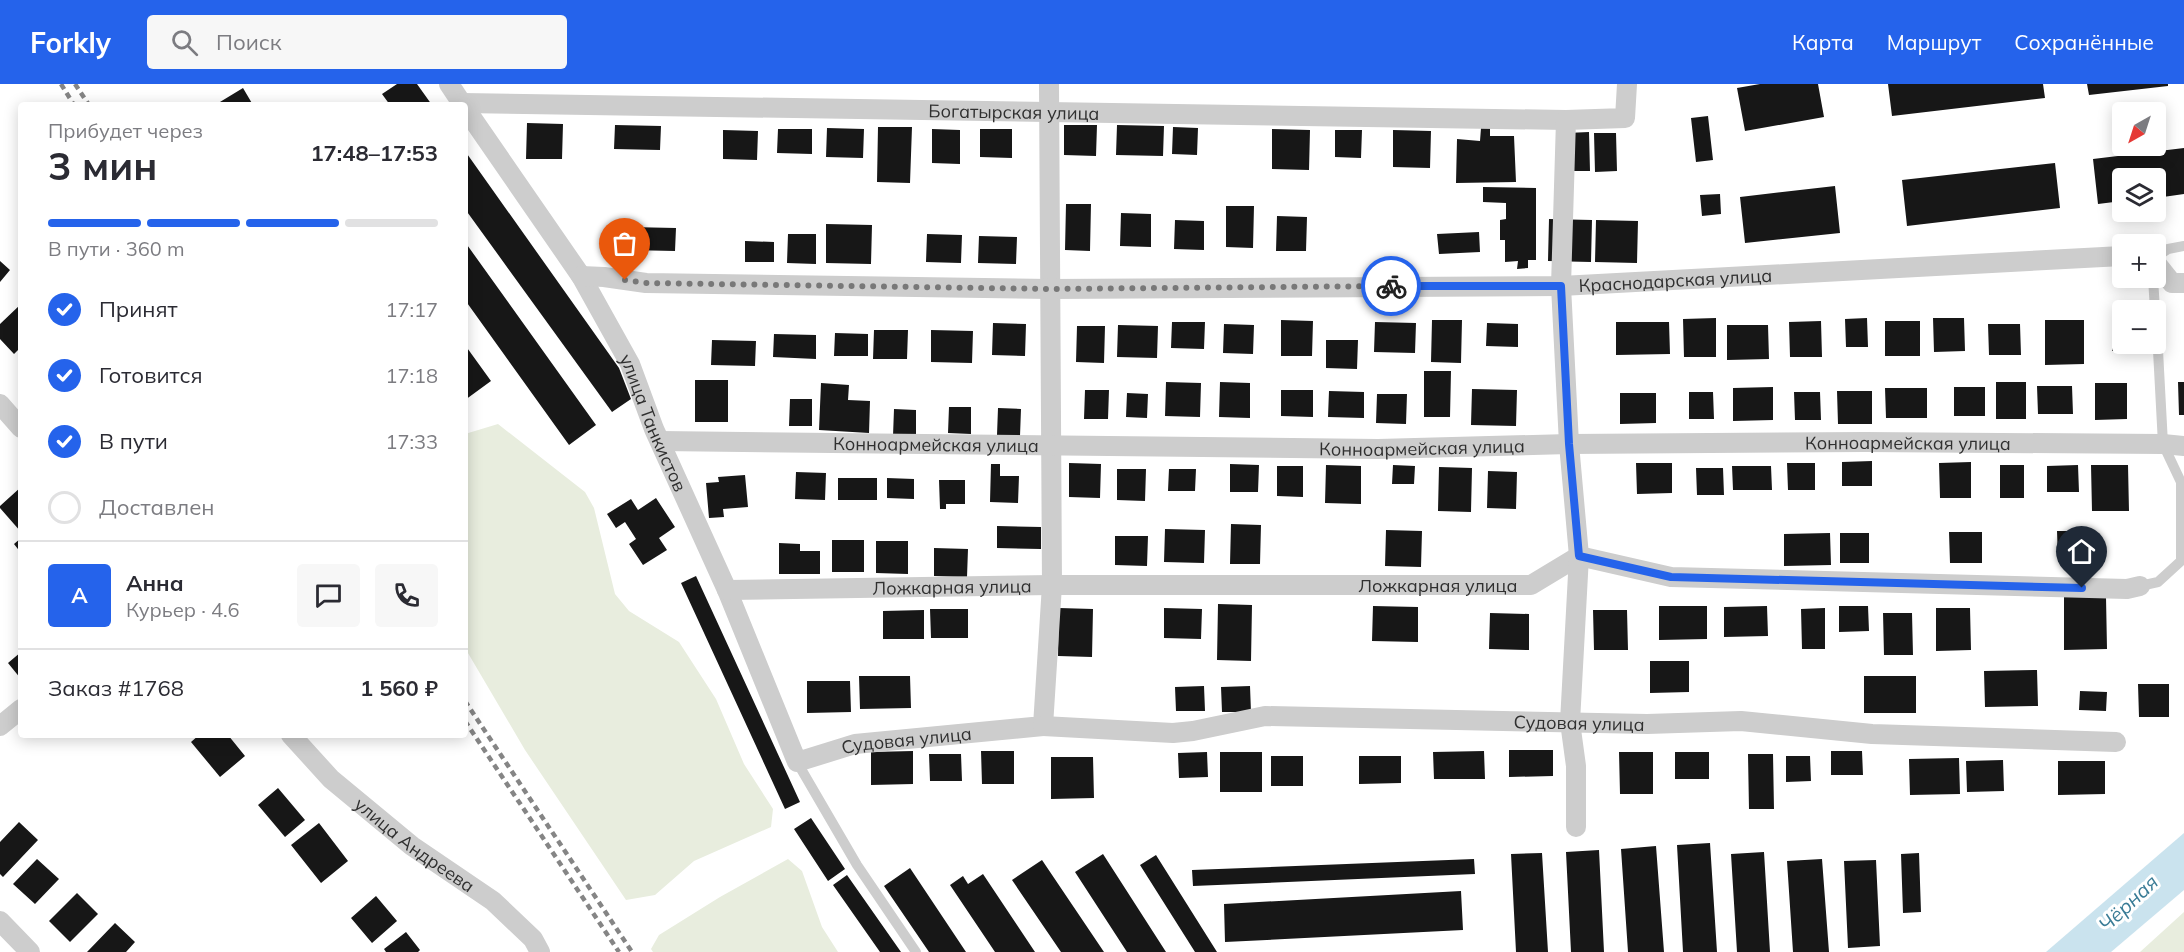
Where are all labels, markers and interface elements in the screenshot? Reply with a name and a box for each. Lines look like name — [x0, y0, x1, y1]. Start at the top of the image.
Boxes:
search box — [147, 15, 567, 69]
text: Forkly — [30, 25, 111, 60]
icon: search — [168, 26, 201, 59]
text: Поиск — [216, 28, 282, 56]
text: Карта — [1792, 29, 1854, 55]
text: Маршрут — [1887, 29, 1981, 55]
text: Сохранённые — [2014, 29, 2154, 55]
street label: Богатырская улица — [928, 99, 1100, 124]
north arrow — [2112, 102, 2166, 156]
map controls — [2112, 102, 2166, 354]
text: Прибудет через — [48, 118, 203, 143]
text: 17:48–17:53 — [310, 139, 438, 167]
text: 3 мин — [48, 141, 157, 190]
button: layers — [2112, 168, 2166, 222]
pin — [599, 218, 650, 280]
icon: bag — [608, 227, 641, 260]
button: + — [2112, 234, 2166, 288]
text: В пути · 360 m — [48, 236, 184, 261]
courier — [1361, 256, 1421, 316]
street label: Краснодарская улица — [1578, 263, 1773, 297]
icon: bike — [1375, 270, 1408, 303]
icon: check — [48, 293, 81, 326]
text: Принят — [99, 295, 178, 323]
text: 17:17 — [385, 297, 438, 322]
button: − — [2112, 300, 2166, 354]
street label: улица Танкистов — [615, 350, 692, 495]
icon: check — [48, 359, 81, 392]
text: Готовится — [99, 361, 203, 389]
text: 17:18 — [385, 363, 438, 388]
icon: check — [48, 425, 81, 458]
text: В пути — [99, 427, 168, 455]
text: 17:33 — [385, 429, 438, 454]
street label: Конноармейская улица — [1805, 430, 2011, 454]
street label: Конноармейская улица — [833, 431, 1039, 457]
street label: Конноармейская улица — [1319, 434, 1525, 461]
text: Доставлен — [99, 493, 215, 521]
pin — [2056, 526, 2107, 588]
icon: home — [2065, 535, 2098, 568]
button: chat — [297, 564, 360, 627]
button: phone — [375, 564, 438, 627]
text: Анна — [126, 569, 184, 597]
street label: Ложкарная улица — [872, 574, 1032, 599]
street label: Ложкарная улица — [1358, 574, 1518, 597]
text: А — [71, 581, 88, 609]
text: Курьер · 4.6 — [126, 597, 240, 622]
text: Заказ #1768 — [48, 674, 184, 702]
text: 1 560 ₽ — [360, 674, 438, 702]
street label: Судовая улица — [1513, 710, 1645, 735]
street label: Судовая улица — [838, 721, 973, 759]
street label: улица Андреева — [350, 792, 479, 897]
water label: Чёрная — [2093, 869, 2163, 937]

